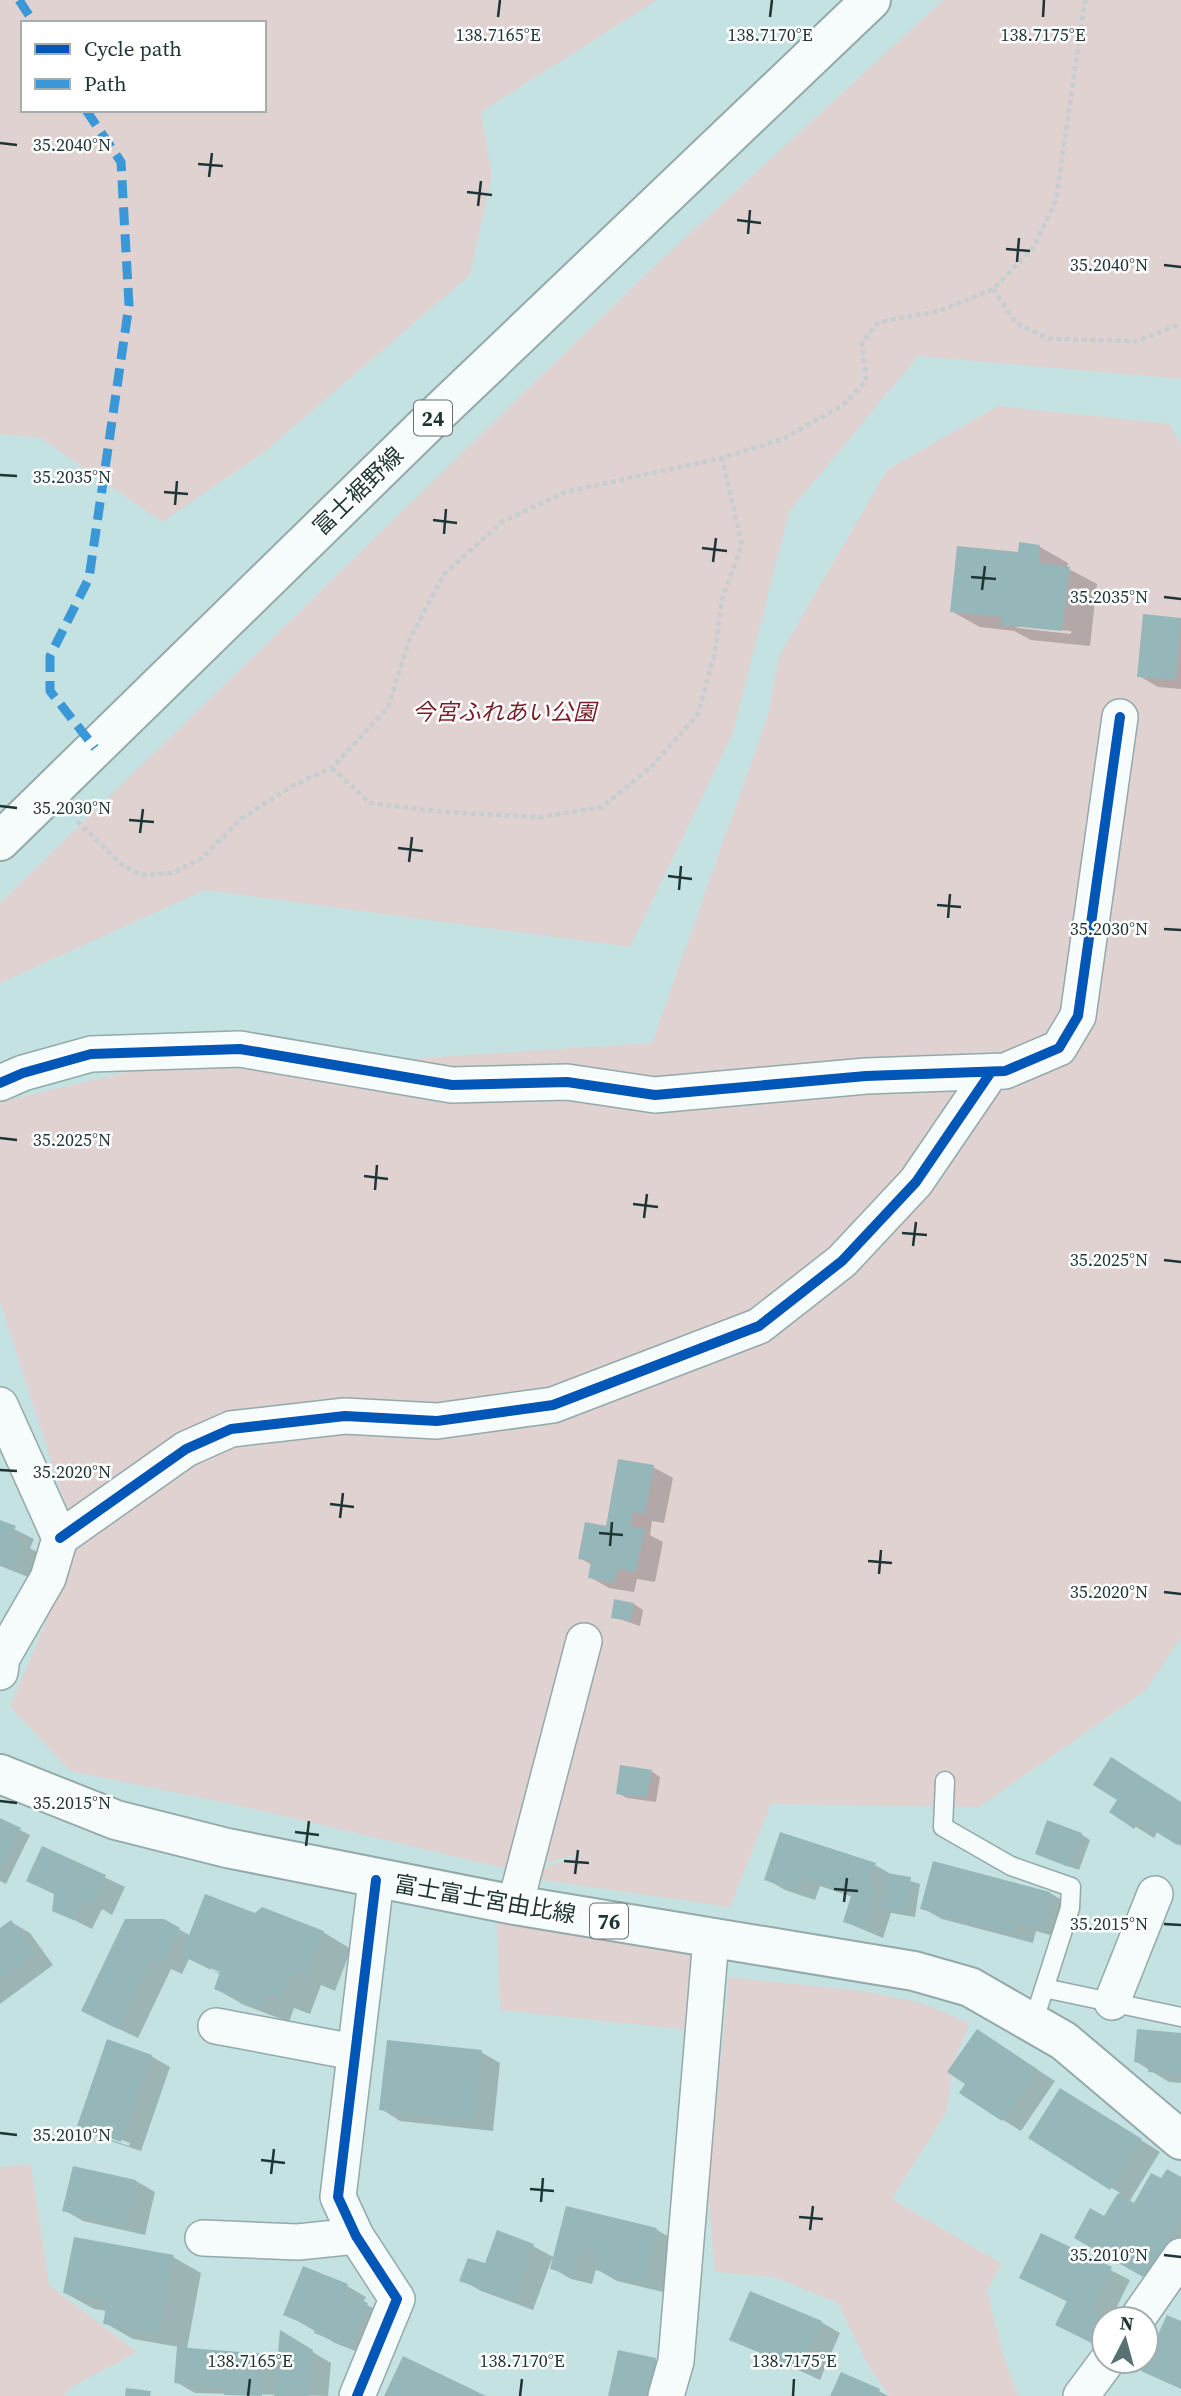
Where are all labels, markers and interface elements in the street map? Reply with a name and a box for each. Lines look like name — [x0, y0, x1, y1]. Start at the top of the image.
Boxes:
legend — [21, 21, 266, 112]
text: 138.7165°E — [455, 22, 541, 47]
text: 138.7170°E — [727, 22, 813, 47]
text: 138.7175°E — [1000, 22, 1086, 47]
text: Cycle path — [84, 34, 182, 63]
text: Path — [84, 69, 127, 98]
text: 35.2040°N — [33, 132, 111, 157]
text: 35.2040°N — [1070, 252, 1148, 277]
road number: 24 — [414, 400, 452, 436]
street label: 富士裾野線 — [306, 440, 410, 542]
text: 35.2035°N — [33, 464, 111, 489]
text: 35.2035°N — [1070, 584, 1148, 609]
park label: 今宮ふれあい公園 — [412, 696, 599, 728]
text: 35.2030°N — [33, 795, 111, 820]
text: 35.2030°N — [1070, 916, 1148, 941]
text: 35.2025°N — [33, 1127, 111, 1152]
text: 35.2025°N — [1070, 1247, 1148, 1272]
text: 35.2020°N — [33, 1459, 111, 1484]
text: 35.2020°N — [1070, 1579, 1148, 1604]
text: 35.2015°N — [33, 1790, 111, 1815]
street label: 富士富士宮由比線 — [392, 1867, 578, 1931]
road number: 76 — [590, 1904, 628, 1938]
text: 35.2015°N — [1070, 1911, 1148, 1936]
text: 35.2010°N — [33, 2122, 111, 2147]
text: 35.2010°N — [1070, 2242, 1148, 2267]
north arrow — [1090, 2305, 1160, 2375]
text: N — [1119, 2309, 1135, 2337]
text: 138.7165°E — [207, 2348, 293, 2373]
text: 138.7170°E — [479, 2348, 565, 2373]
text: 138.7175°E — [751, 2348, 837, 2373]

